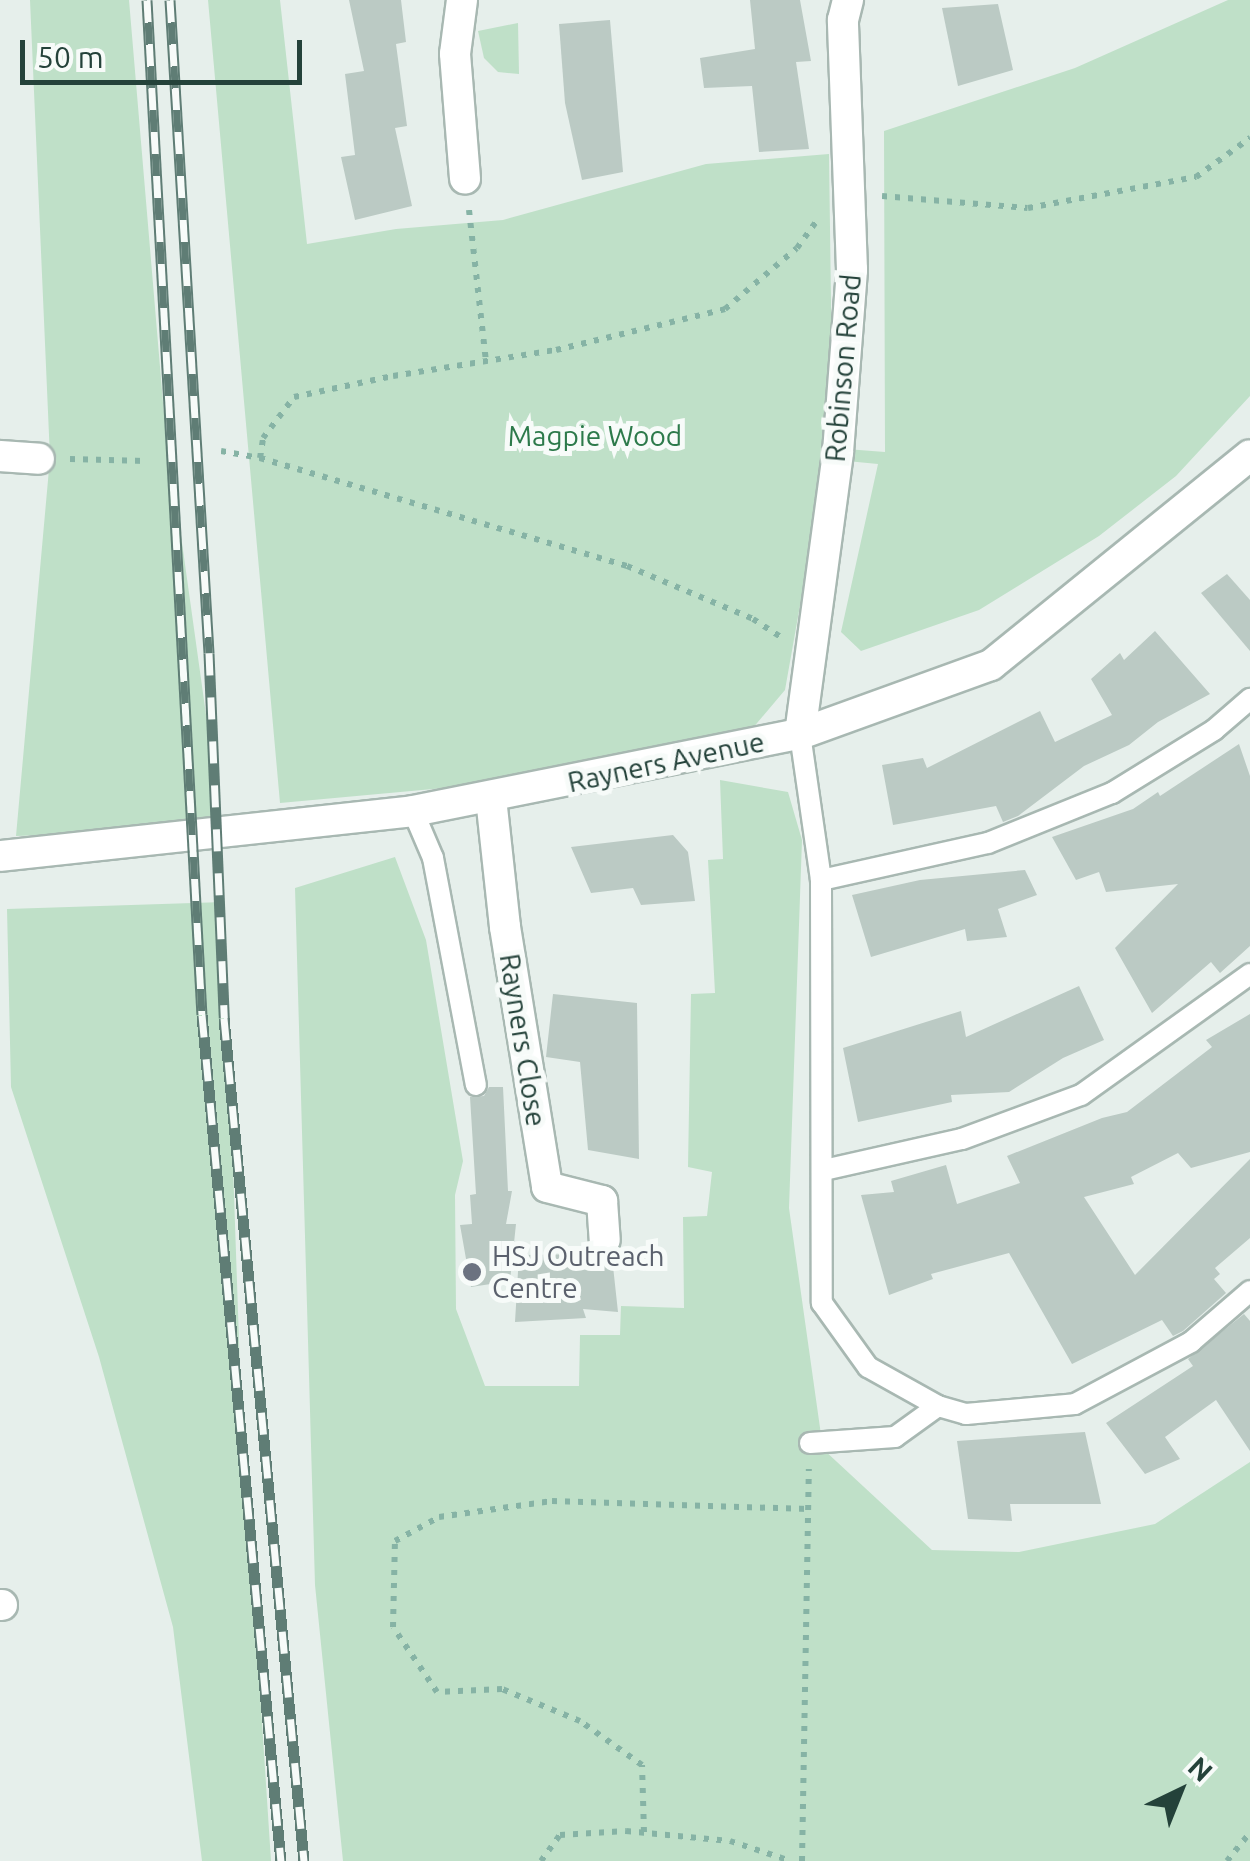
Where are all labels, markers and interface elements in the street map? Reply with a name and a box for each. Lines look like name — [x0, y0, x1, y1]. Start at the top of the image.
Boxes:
scale bar — [25, 20, 308, 82]
text: 50 m — [37, 40, 104, 74]
street label: Robinson Road — [818, 273, 868, 463]
park label: Magpie Wood — [508, 419, 682, 453]
street label: Rayners Avenue — [565, 725, 767, 799]
street label: Rayners Close — [493, 951, 553, 1129]
place label: HSJ Outreach Centre — [492, 1239, 665, 1305]
marker: HSJ Outreach Centre — [461, 1261, 483, 1283]
north arrow — [1130, 1741, 1230, 1841]
text: N — [1183, 1750, 1219, 1787]

